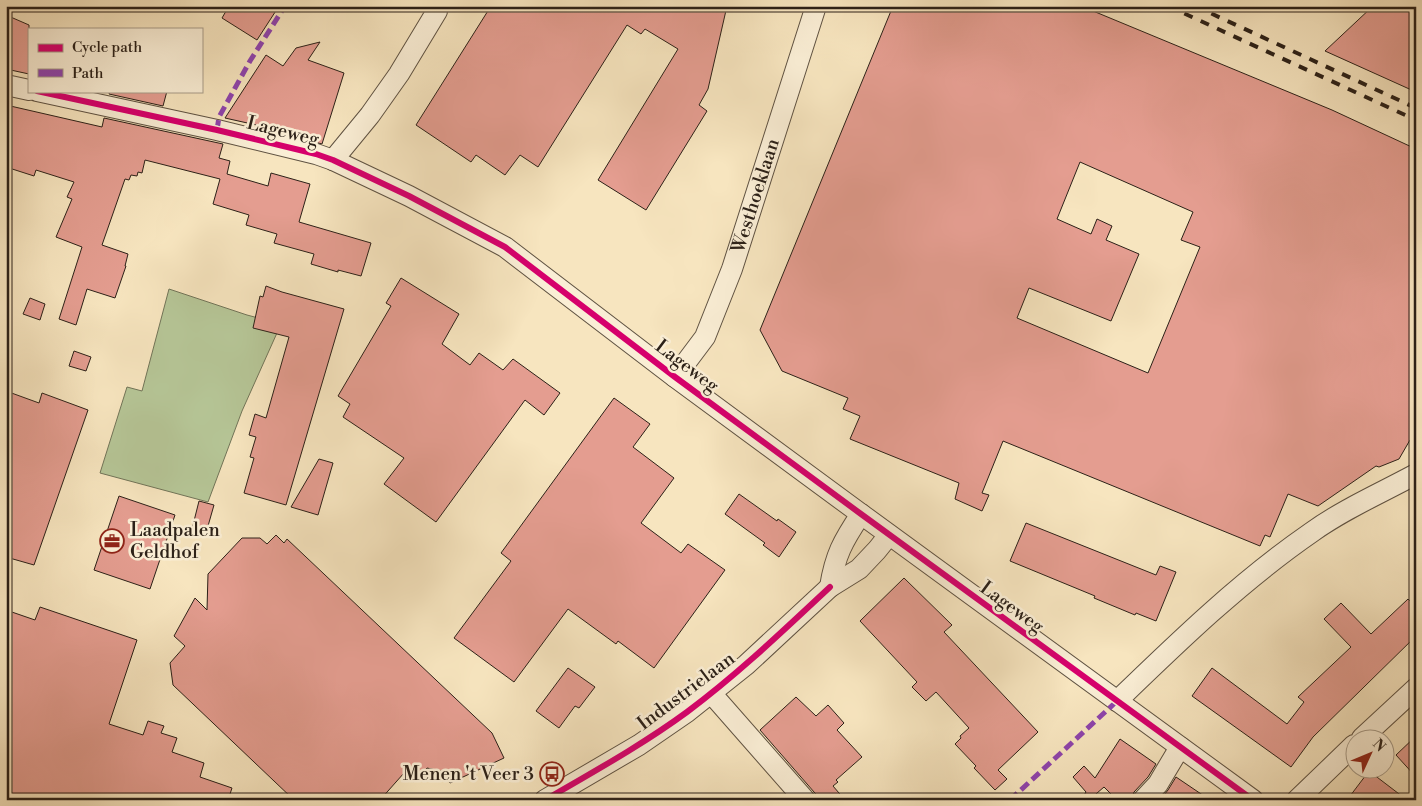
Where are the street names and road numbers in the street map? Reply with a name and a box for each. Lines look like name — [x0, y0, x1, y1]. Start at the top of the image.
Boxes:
street label: Lageweg — [244, 110, 322, 152]
street label: Westhoeklaan — [726, 136, 785, 257]
street label: Lageweg — [650, 334, 724, 398]
street label: Lageweg — [975, 576, 1049, 638]
street label: Industrielaan — [632, 647, 740, 735]

